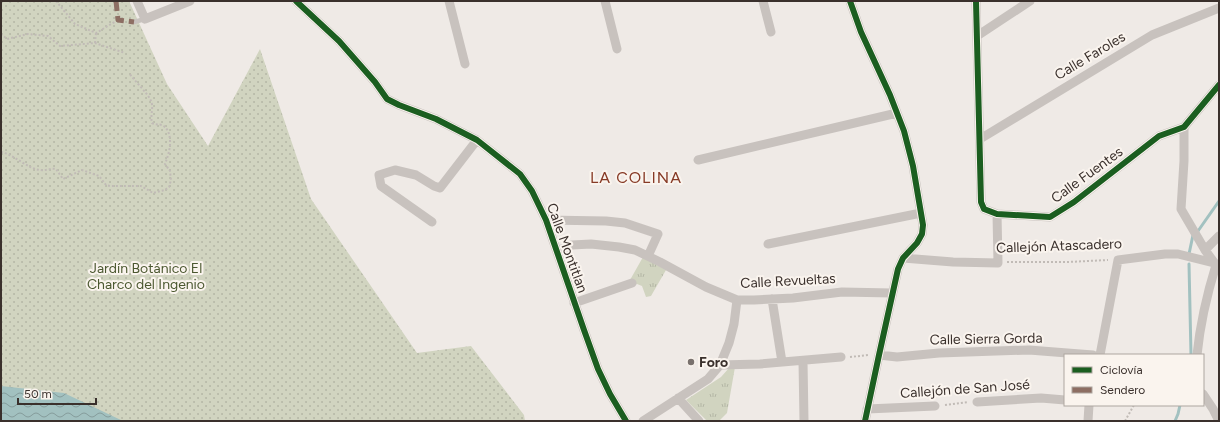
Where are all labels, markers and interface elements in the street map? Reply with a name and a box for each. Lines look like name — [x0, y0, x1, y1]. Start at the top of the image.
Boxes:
street label: Calle Faroles — [1052, 28, 1128, 84]
street label: Calle Fuentes — [1048, 143, 1126, 207]
district label: LA COLINA — [590, 168, 682, 187]
street label: Calle Montitlan — [543, 201, 591, 295]
street label: Callejón Atascadero — [996, 235, 1122, 257]
park label: Jardín Botánico El Charco del Ingenio — [87, 260, 205, 293]
street label: Calle Revueltas — [740, 270, 836, 292]
street label: Calle Sierra Gorda — [929, 330, 1043, 348]
place label: Foro — [699, 354, 728, 371]
legend — [1064, 354, 1204, 406]
marker: Foro — [686, 357, 696, 367]
text: Ciclovía — [1100, 363, 1143, 377]
street label: Callejón de San José — [900, 376, 1031, 402]
scale bar — [18, 380, 96, 406]
text: Sendero — [1100, 383, 1145, 397]
text: 50 m — [24, 387, 52, 401]

